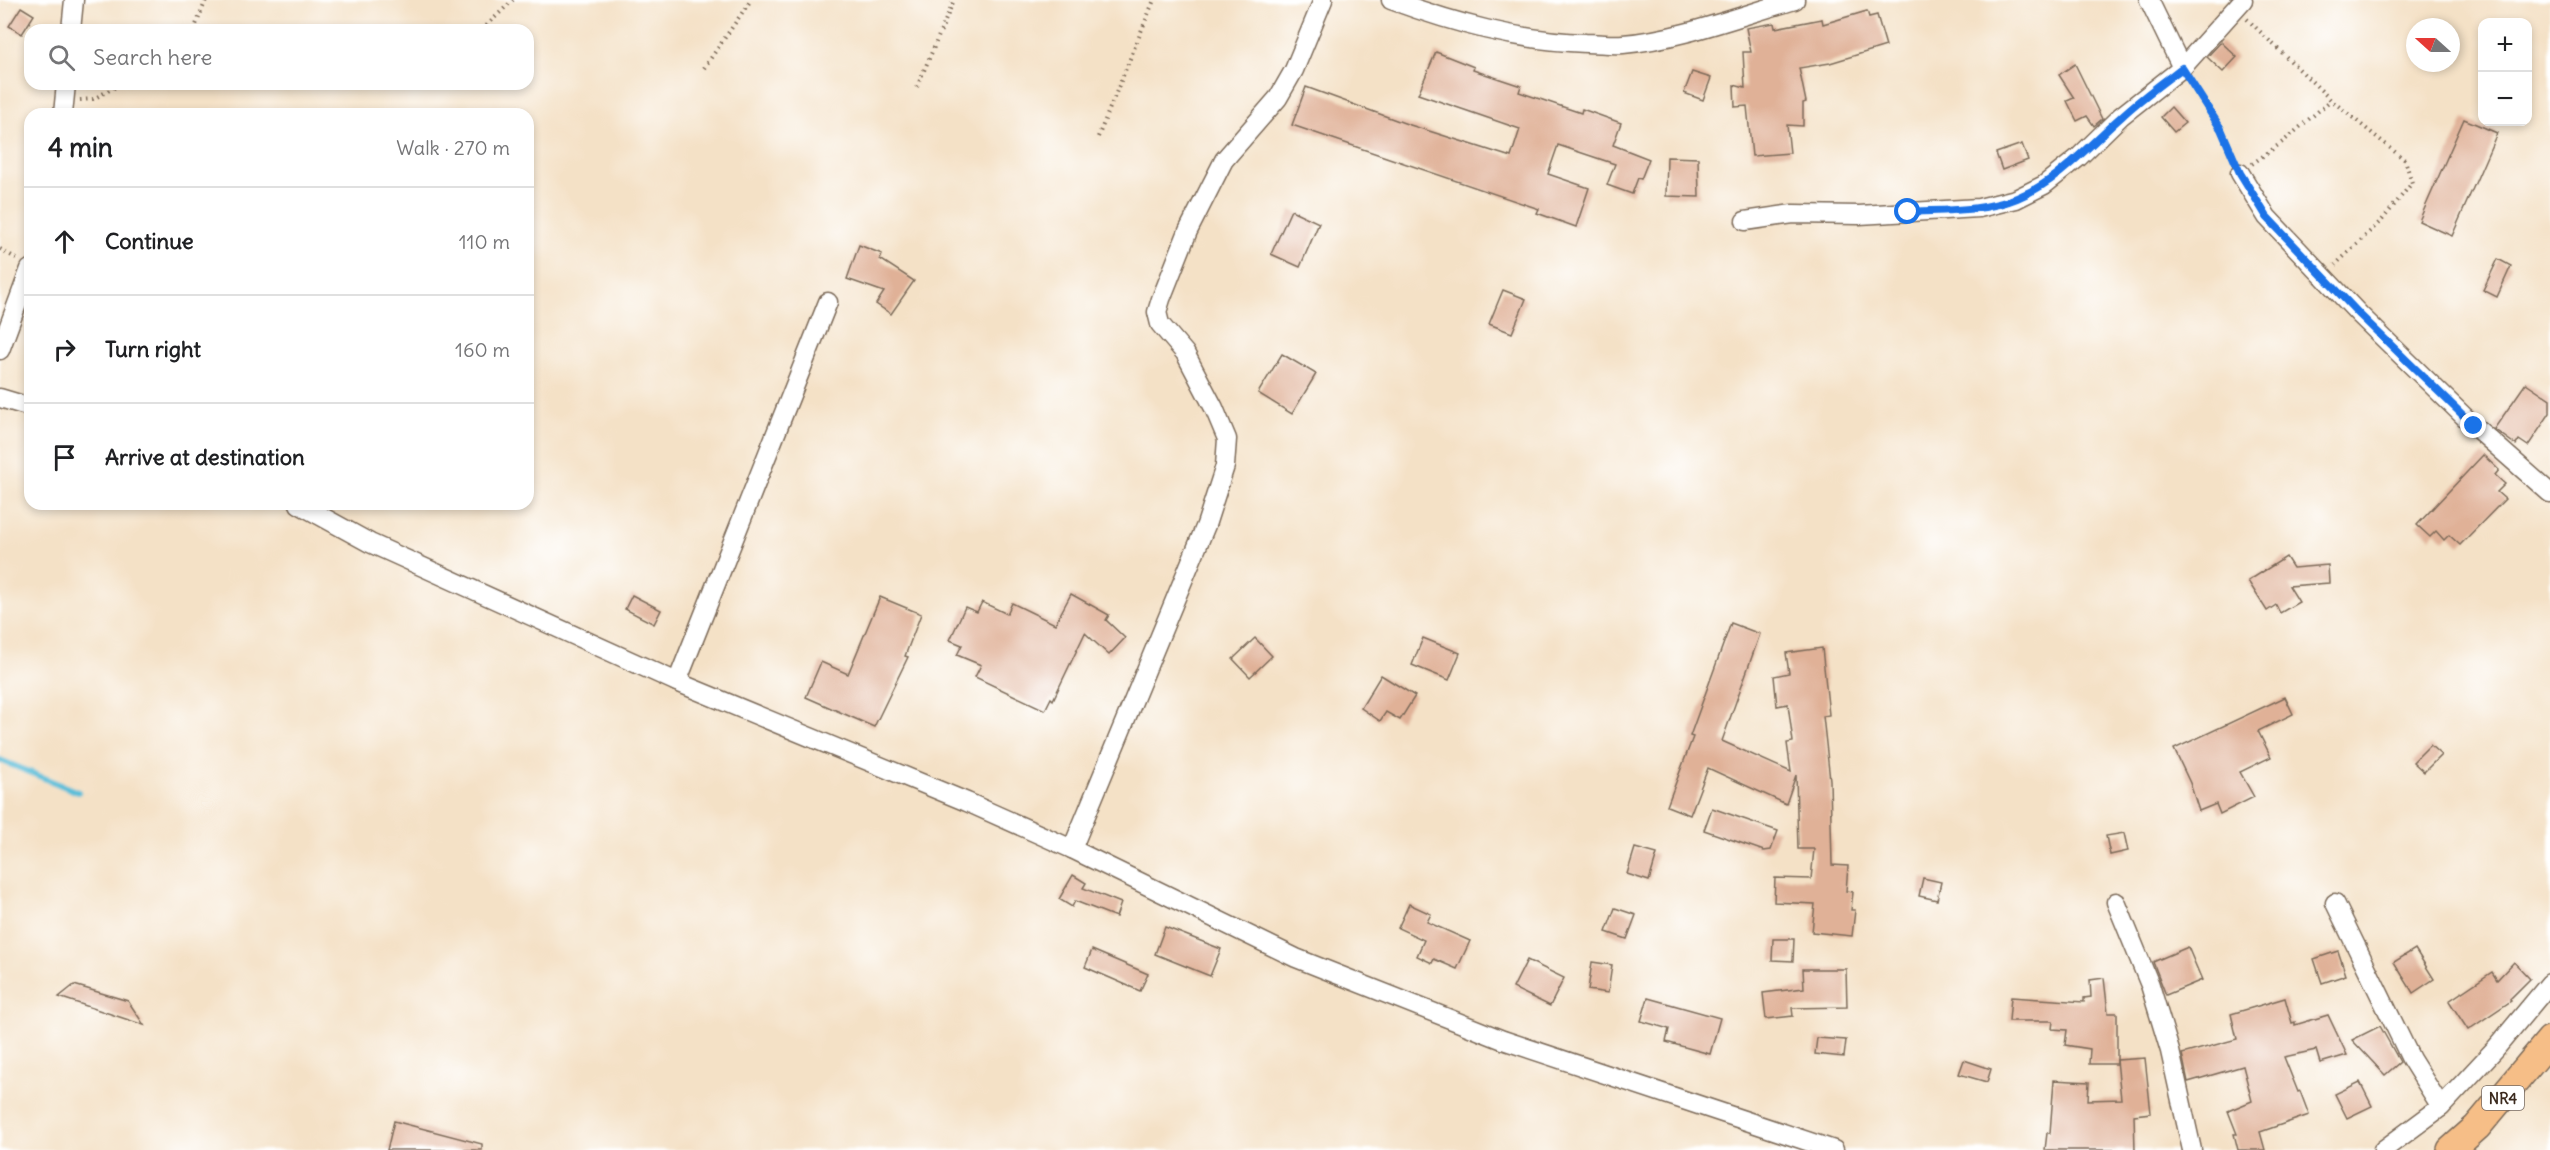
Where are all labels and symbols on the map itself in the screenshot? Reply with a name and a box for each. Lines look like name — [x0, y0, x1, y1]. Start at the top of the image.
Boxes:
north arrow — [2406, 18, 2460, 72]
route start — [1894, 198, 1920, 224]
route end — [2460, 412, 2486, 438]
road number: NR4 — [2482, 1086, 2524, 1110]

